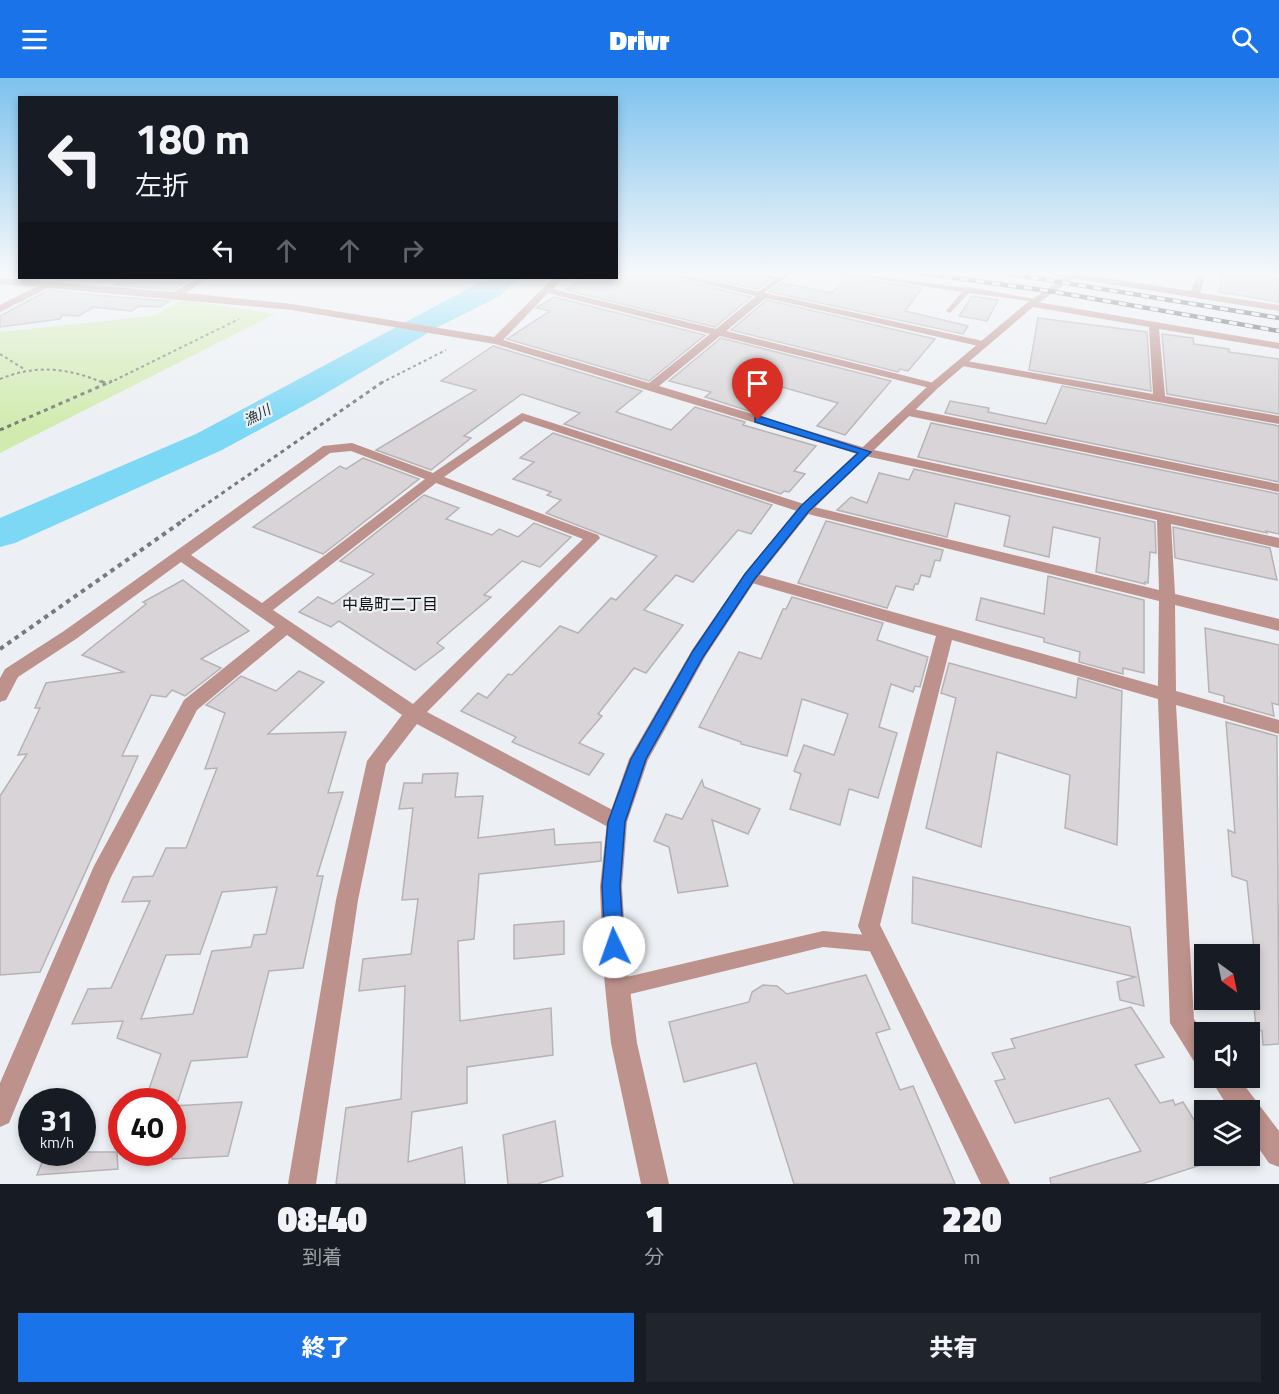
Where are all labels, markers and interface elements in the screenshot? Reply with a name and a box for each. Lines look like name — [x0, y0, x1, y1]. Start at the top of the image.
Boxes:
text: Drivr — [610, 19, 669, 60]
icon: menu — [18, 23, 51, 56]
icon: search — [1228, 23, 1261, 56]
text: 180 m — [135, 106, 250, 170]
icon: left — [36, 120, 114, 198]
text: 左折 — [135, 164, 189, 205]
icon: left — [207, 234, 240, 267]
icon: ahead — [270, 234, 303, 267]
icon: ahead — [333, 234, 366, 267]
icon: right — [396, 234, 429, 267]
pin — [732, 358, 783, 420]
icon: arrive — [741, 367, 774, 400]
water label: 漁川 — [239, 398, 276, 430]
district label: 中島町二丁目 — [342, 592, 438, 616]
position arrow — [582, 915, 646, 979]
north arrow — [1194, 944, 1260, 1010]
map controls — [1194, 944, 1260, 1166]
button: sound — [1194, 1022, 1260, 1088]
speed limit sign: 40 — [108, 1088, 186, 1166]
text: 31 — [40, 1097, 74, 1143]
button: layers — [1194, 1100, 1260, 1166]
text: km/h — [40, 1131, 74, 1154]
text: 08:40 — [278, 1191, 367, 1246]
text: 1 — [645, 1191, 664, 1246]
text: 220 — [942, 1191, 1001, 1246]
text: 到着 — [302, 1241, 342, 1272]
text: 分 — [645, 1241, 665, 1272]
text: m — [963, 1241, 980, 1272]
button: 終了 — [18, 1313, 634, 1382]
button: 共有 — [646, 1313, 1261, 1382]

